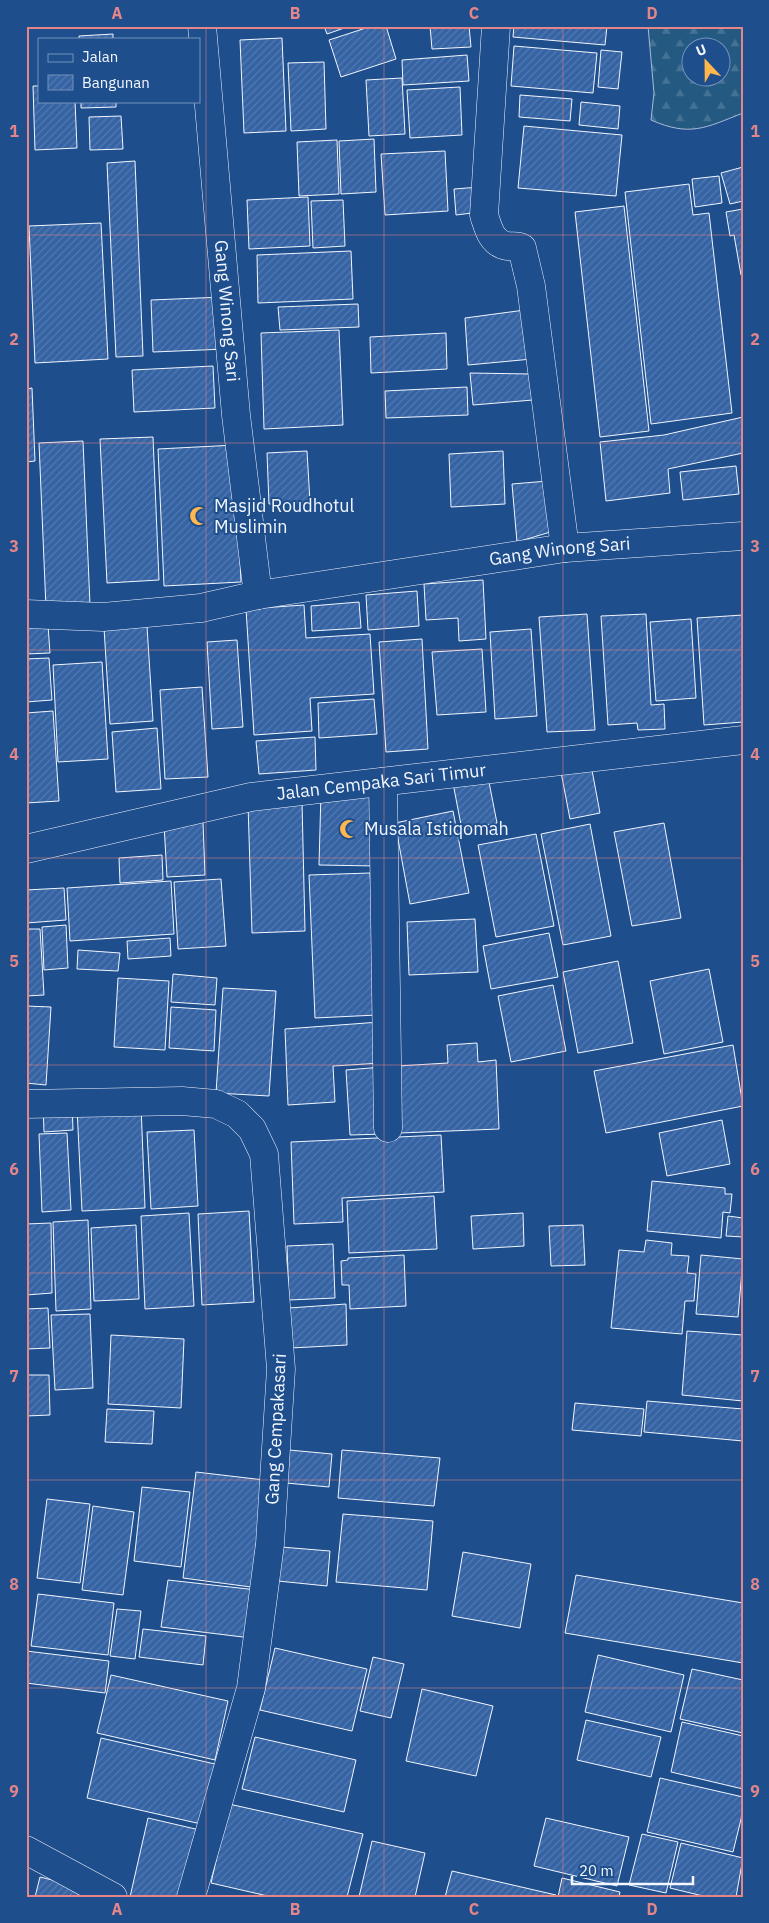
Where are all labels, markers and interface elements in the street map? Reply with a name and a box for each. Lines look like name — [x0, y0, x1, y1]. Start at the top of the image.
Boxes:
text: A — [112, 3, 123, 23]
text: B — [290, 3, 301, 23]
text: C — [469, 3, 479, 23]
text: D — [646, 3, 658, 23]
legend — [38, 38, 200, 102]
north arrow — [682, 38, 732, 88]
text: U — [693, 40, 709, 60]
text: Jalan — [82, 47, 118, 66]
text: Bangunan — [82, 73, 150, 92]
text: 1 — [9, 121, 19, 141]
text: 1 — [750, 121, 760, 141]
street label: Gang Winong Sari — [210, 239, 245, 383]
text: 2 — [9, 329, 19, 349]
text: 2 — [750, 329, 760, 349]
place label: Masjid Roudhotul Muslimin — [214, 494, 355, 538]
mosque icon: Masjid Roudhotul Muslimin — [188, 505, 210, 527]
street label: Gang Winong Sari — [487, 532, 631, 570]
text: 3 — [9, 536, 19, 556]
text: 3 — [750, 536, 760, 556]
text: 4 — [9, 744, 19, 764]
text: 4 — [750, 744, 760, 764]
street label: Jalan Cempaka Sari Timur — [275, 758, 488, 805]
place label: Musala Istiqomah — [364, 817, 509, 840]
mosque icon: Musala Istiqomah — [338, 818, 360, 840]
text: 5 — [9, 951, 19, 971]
text: 5 — [750, 951, 760, 971]
text: 6 — [9, 1159, 19, 1179]
text: 6 — [750, 1159, 760, 1179]
street label: Gang Cempakasari — [260, 1353, 291, 1505]
text: 7 — [9, 1366, 19, 1386]
text: 7 — [750, 1366, 760, 1386]
text: 8 — [9, 1574, 19, 1594]
text: 8 — [750, 1574, 760, 1594]
text: 9 — [9, 1781, 19, 1801]
text: 9 — [750, 1781, 760, 1801]
scale bar — [572, 1853, 693, 1885]
text: 20 m — [579, 1861, 614, 1880]
text: A — [112, 1899, 123, 1919]
text: B — [290, 1899, 301, 1919]
text: C — [469, 1899, 479, 1919]
text: D — [646, 1899, 658, 1919]

